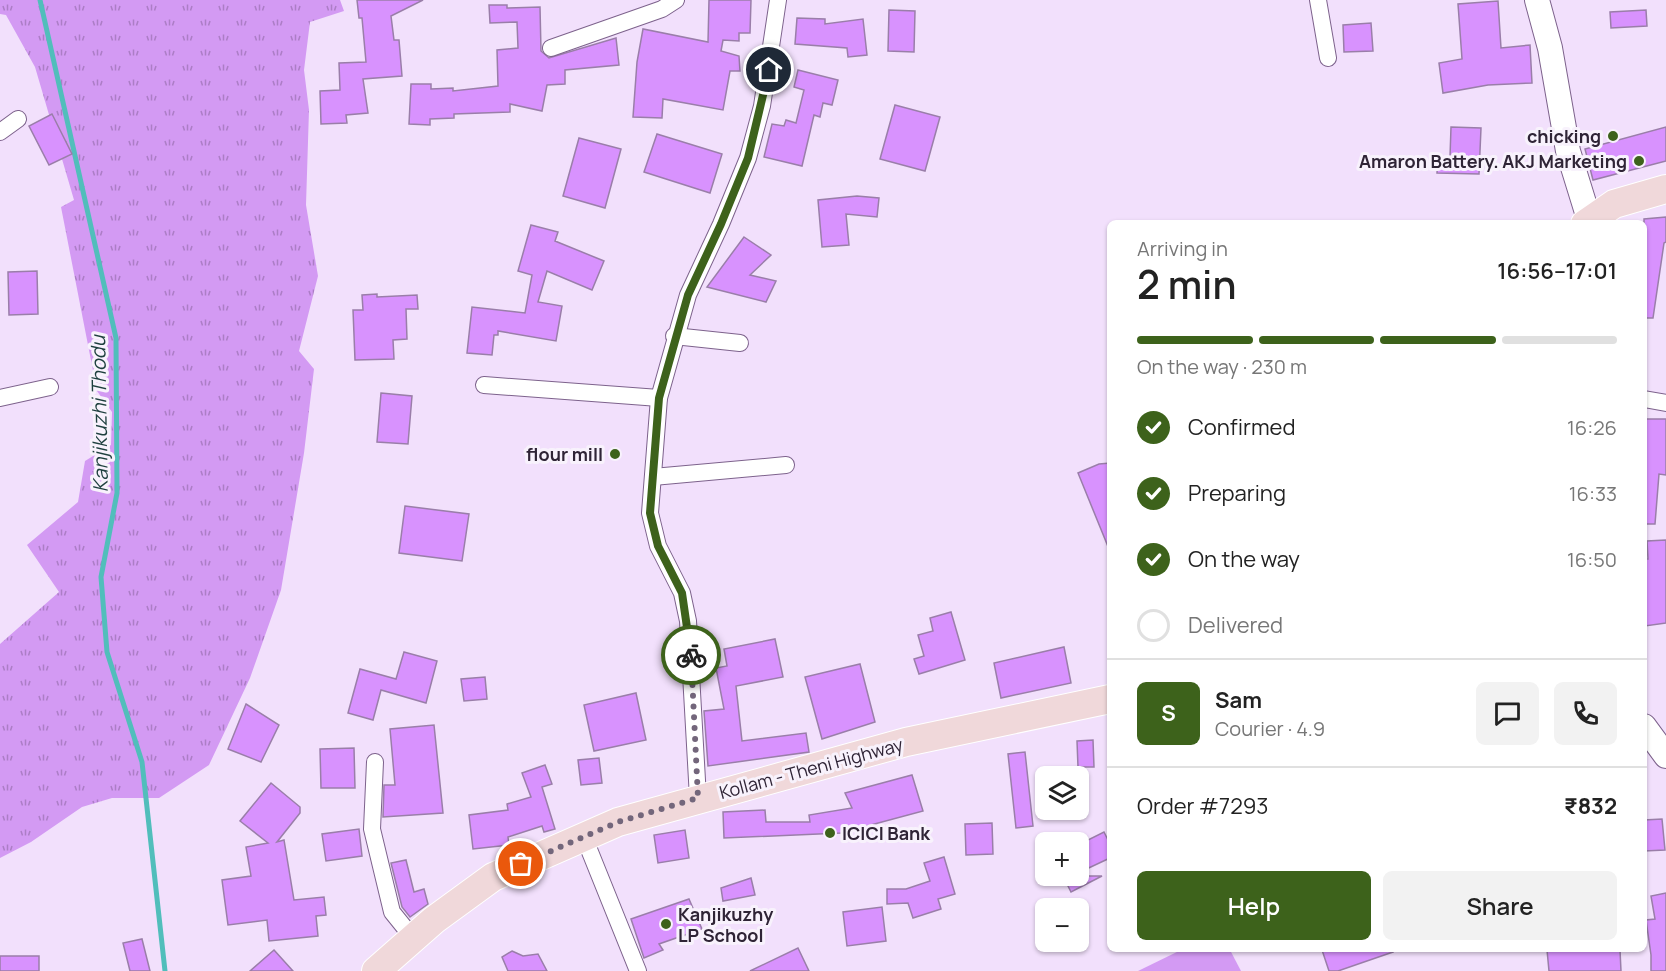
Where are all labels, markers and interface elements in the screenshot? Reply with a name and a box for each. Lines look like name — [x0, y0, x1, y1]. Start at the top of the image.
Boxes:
pin — [743, 44, 794, 95]
icon: home — [752, 53, 785, 86]
place label: chicking — [1527, 124, 1601, 148]
marker: chicking — [1606, 129, 1620, 143]
place label: Amaron Battery. AKJ Marketing — [1359, 149, 1627, 173]
marker: Amaron Battery. AKJ Marketing — [1632, 154, 1646, 168]
text: Arriving in — [1137, 235, 1228, 262]
text: 16:56–17:01 — [1497, 256, 1617, 286]
text: 2 min — [1137, 257, 1236, 311]
water label: Kanjikuzhi Thodu — [84, 333, 114, 493]
text: On the way · 230 m — [1137, 353, 1307, 380]
icon: check — [1137, 411, 1170, 444]
text: Confirmed — [1188, 412, 1296, 442]
text: 16:26 — [1567, 414, 1617, 441]
place label: flour mill — [526, 442, 603, 466]
marker: flour mill — [608, 447, 622, 461]
icon: check — [1137, 477, 1170, 510]
text: Preparing — [1188, 478, 1286, 508]
text: 16:33 — [1569, 480, 1617, 507]
icon: check — [1137, 543, 1170, 576]
text: On the way — [1188, 544, 1300, 574]
text: 16:50 — [1567, 546, 1617, 573]
text: Delivered — [1188, 610, 1283, 640]
courier — [661, 625, 721, 685]
icon: bike — [675, 639, 708, 672]
button: chat — [1476, 682, 1539, 745]
button: phone — [1554, 682, 1617, 745]
text: Sam — [1215, 685, 1262, 715]
text: S — [1161, 698, 1176, 728]
text: Courier · 4.9 — [1215, 715, 1325, 742]
street label: Kollam - Theni Highway — [716, 732, 906, 804]
map controls — [1035, 766, 1089, 952]
button: layers — [1035, 766, 1089, 820]
text: Order #7293 — [1137, 791, 1269, 821]
text: ₹832 — [1564, 791, 1617, 821]
place label: ICICI Bank — [842, 821, 931, 845]
marker: ICICI Bank — [823, 826, 837, 840]
button: + — [1035, 832, 1089, 886]
pin — [495, 838, 546, 889]
icon: bag — [504, 847, 537, 880]
button: Help — [1137, 871, 1371, 940]
button: Share — [1383, 871, 1617, 940]
button: − — [1035, 898, 1089, 952]
place label: Kanjikuzhy LP School — [678, 902, 773, 947]
marker: Kanjikuzhy LP School — [659, 917, 673, 931]

